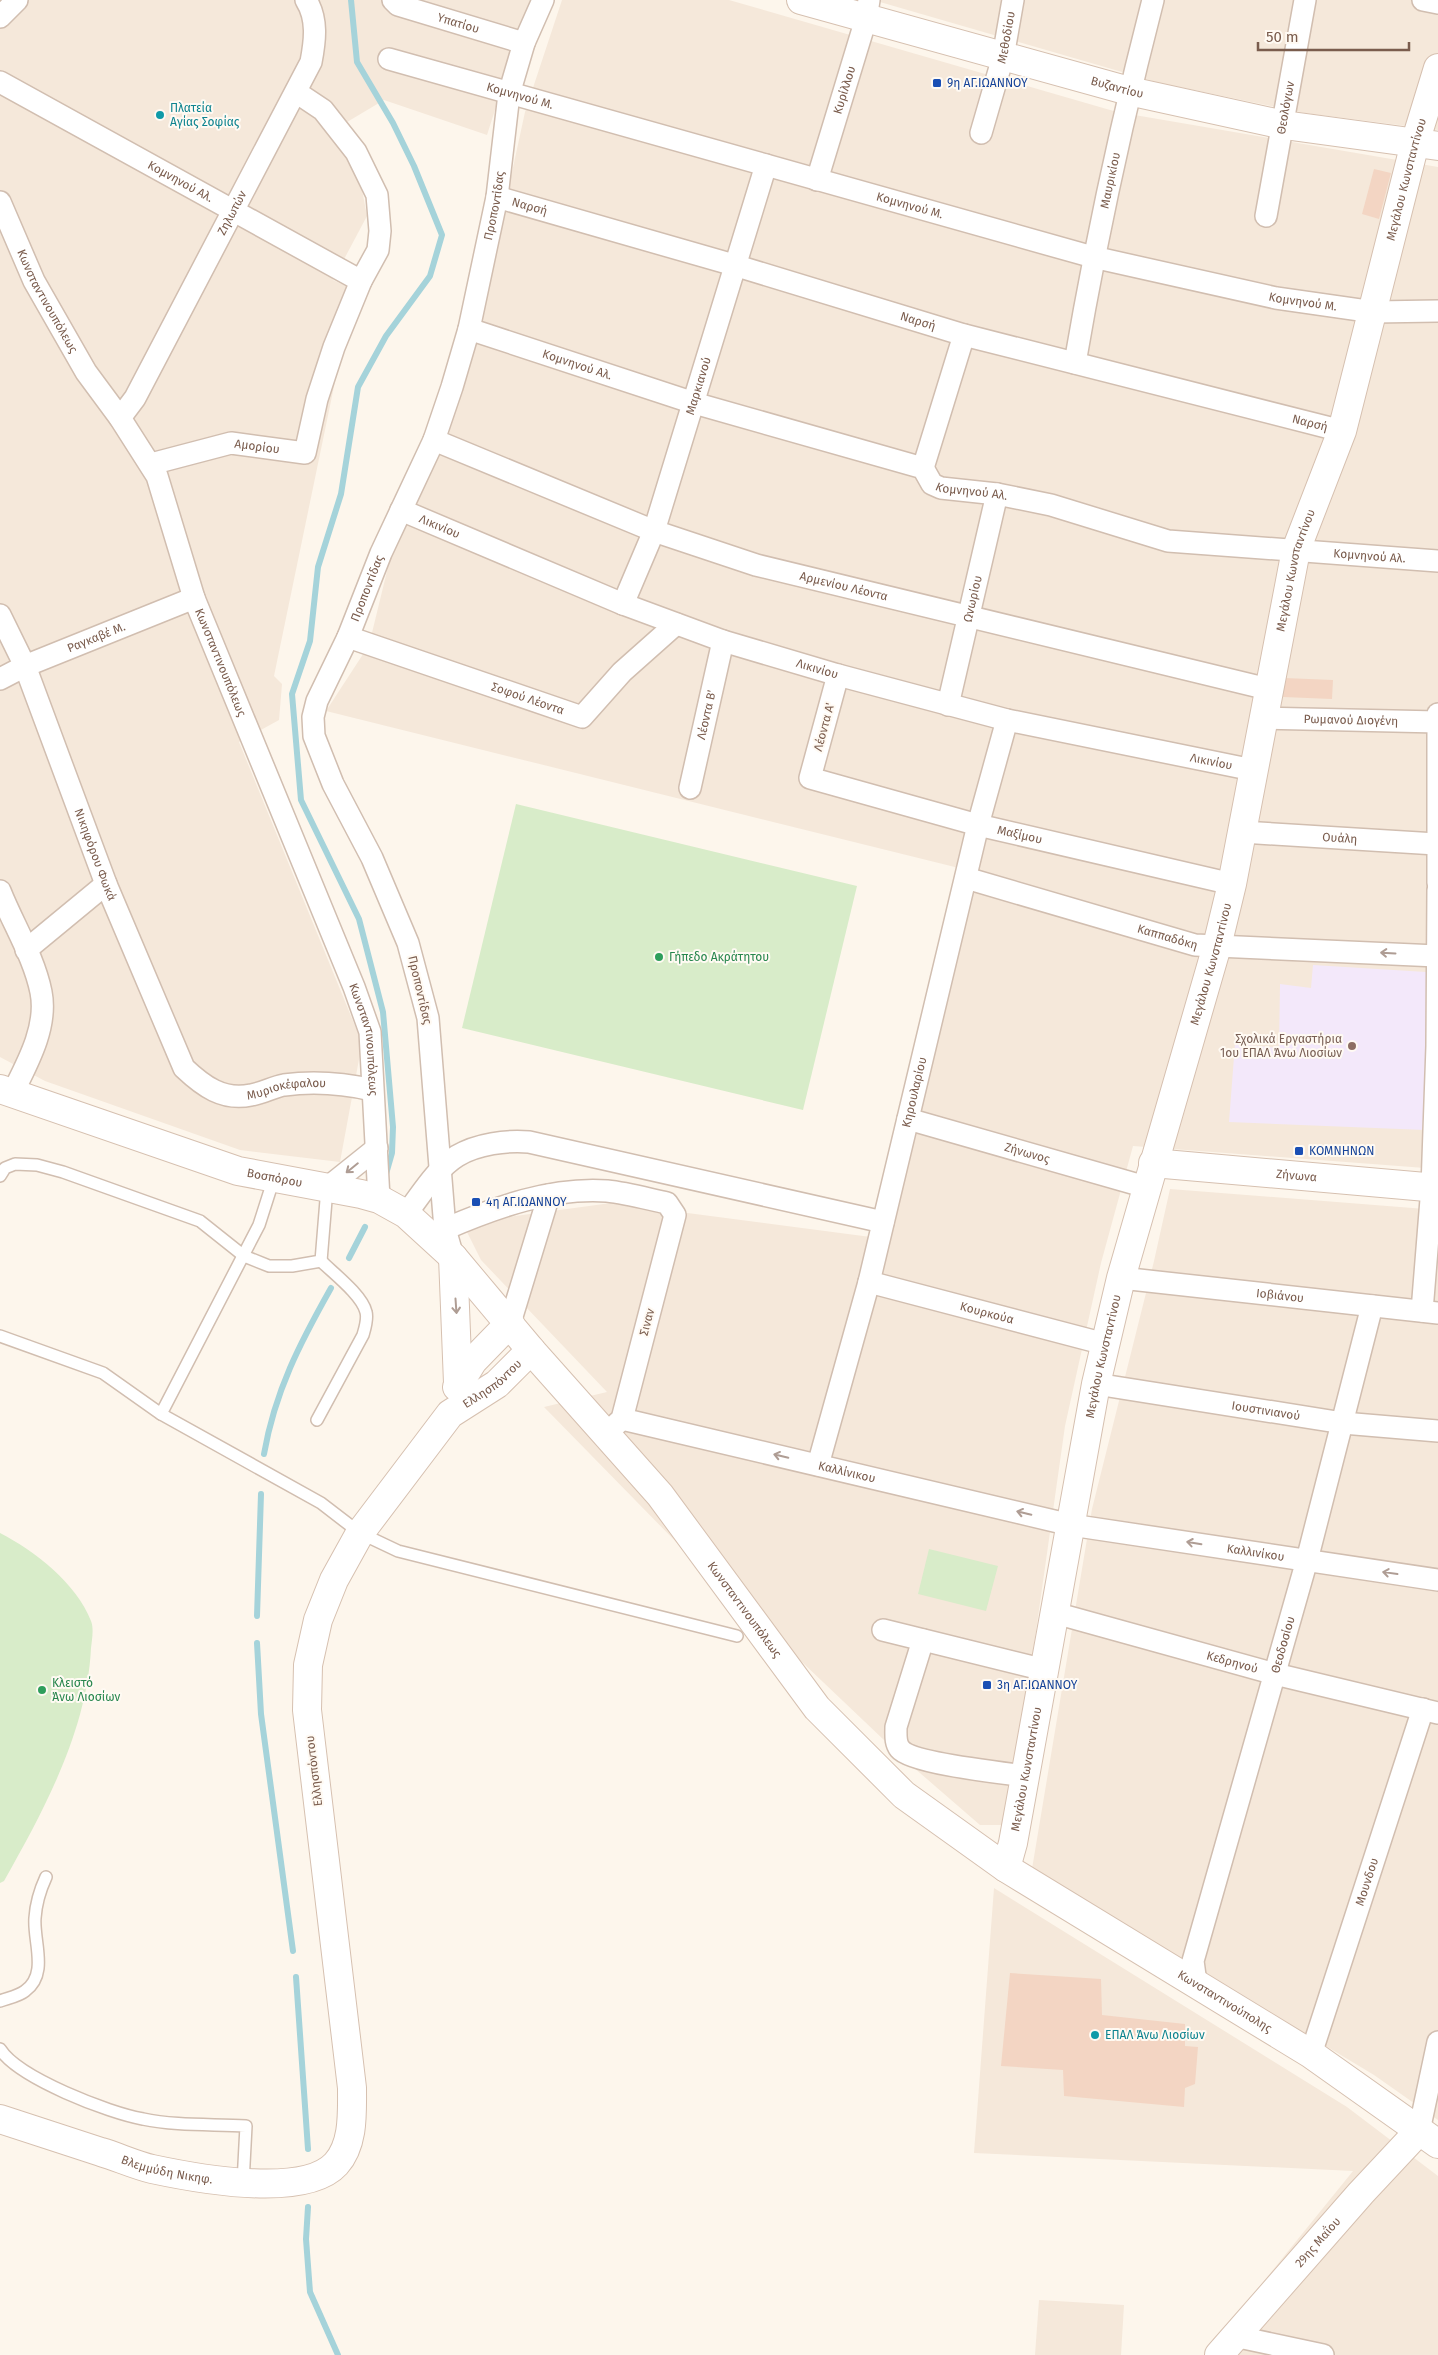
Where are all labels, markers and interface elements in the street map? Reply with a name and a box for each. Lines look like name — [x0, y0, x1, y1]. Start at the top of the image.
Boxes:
street label: Υπατίου — [436, 10, 481, 36]
street label: Μεθοδίου — [994, 10, 1018, 65]
scale bar — [1258, 20, 1409, 52]
text: 50 m — [1266, 28, 1299, 46]
street label: Κυρίλλου — [830, 64, 858, 116]
street label: Βυζαντίου — [1089, 74, 1145, 101]
place label: 9η ΑΓ.ΙΩΑΝΝΟΥ — [947, 76, 1028, 90]
marker: 9η ΑΓ.ΙΩΑΝΝΟΥ — [931, 77, 943, 89]
street label: Κομνηνού Μ. — [485, 80, 555, 112]
street label: Θεολόγων — [1274, 80, 1297, 136]
place label: Πλατεία Αγίας Σοφίας — [170, 101, 240, 129]
marker: Πλατεία Αγίας Σοφίας — [154, 109, 166, 121]
street label: Μεγάλου Κωνσταντίνου — [1384, 116, 1429, 242]
street label: Μαυρικίου — [1097, 151, 1123, 210]
street label: Κομνηνού Αλ. — [145, 158, 216, 205]
street label: Προποντίδας — [481, 170, 507, 242]
street label: Ζηλωτών — [215, 188, 249, 237]
street label: Κομνηνού Μ. — [875, 189, 945, 222]
street label: Ναρσή — [510, 195, 549, 218]
street label: Κωνσταντινουπόλεως — [14, 247, 81, 356]
street label: Κομνηνού Μ. — [1267, 290, 1338, 314]
street label: Ναρσή — [899, 309, 938, 333]
street label: Κομνηνού Αλ. — [541, 347, 614, 383]
street label: Μαρκιανού — [683, 355, 714, 417]
street label: Ναρσή — [1291, 412, 1329, 434]
street label: Αμορίου — [234, 437, 281, 457]
street label: Κομνηνού Αλ. — [933, 479, 1009, 503]
street label: Μεγάλου Κωνσταντίνου — [1274, 507, 1318, 633]
street label: Λικινίου — [417, 512, 462, 541]
street label: Κομνηνού Αλ. — [1333, 546, 1406, 566]
street label: Προποντίδας — [348, 553, 387, 623]
street label: Αρμενίου Λέοντα — [798, 569, 889, 604]
street label: Ωνωρίου — [960, 574, 985, 624]
street label: Κωνσταντινουπόλεως — [192, 606, 249, 719]
street label: Ραγκαβέ Μ. — [65, 619, 127, 655]
street label: Λικινίου — [795, 656, 840, 682]
street label: Σοφού Λέοντα — [490, 680, 566, 717]
street label: Λέοντα Β' — [694, 689, 719, 741]
street label: Λέοντα Α' — [811, 701, 837, 753]
street label: Ρωμανού Διογένη — [1304, 712, 1398, 728]
street label: Λικινίου — [1189, 750, 1234, 773]
street label: Νικηφόρου Φωκά — [72, 807, 119, 903]
street label: Μαξίμου — [996, 823, 1044, 847]
street label: Ουάλη — [1322, 830, 1358, 846]
street label: Μεγάλου Κωνσταντίνου — [1187, 901, 1234, 1027]
street label: Καππαδόκη — [1136, 921, 1199, 952]
one-way arrow — [1380, 949, 1396, 958]
place label: Γήπεδο Ακράτητου — [669, 950, 769, 964]
marker: Γήπεδο Ακράτητου — [653, 951, 665, 963]
street label: Προποντίδας — [405, 954, 435, 1026]
street label: Κωνσταντινουπόλεως — [346, 981, 380, 1097]
place label: Σχολικά Εργαστήρια 1ου ΕΠΑΛ Άνω Λιοσίων — [1220, 1032, 1342, 1060]
marker: Σχολικά Εργαστήρια 1ου ΕΠΑΛ Άνω Λιοσίων — [1346, 1040, 1358, 1052]
street label: Κηρουλαρίου — [899, 1055, 929, 1129]
street label: Μυριοκέφαλου — [246, 1076, 326, 1103]
street label: Ζήνωνος — [1003, 1140, 1052, 1166]
place label: ΚΟΜΝΗΝΩΝ — [1309, 1144, 1375, 1158]
marker: ΚΟΜΝΗΝΩΝ — [1293, 1145, 1305, 1157]
one-way arrow — [345, 1163, 359, 1173]
street label: Βοσπόρου — [246, 1166, 304, 1190]
street label: Ζήνωνα — [1275, 1167, 1318, 1184]
place label: 4η ΑΓ.ΙΩΑΝΝΟΥ — [486, 1195, 567, 1209]
marker: 4η ΑΓ.ΙΩΑΝΝΟΥ — [470, 1196, 482, 1208]
street label: Ιοβιάνου — [1255, 1286, 1305, 1305]
street label: Μεγάλου Κωνσταντίνου — [1083, 1293, 1124, 1419]
one-way arrow — [451, 1297, 461, 1313]
street label: Κουρκούα — [959, 1299, 1015, 1327]
street label: Σιναν — [637, 1307, 657, 1337]
street label: Ελλησπόντου — [460, 1356, 525, 1411]
street label: Ιουστινιανού — [1231, 1399, 1301, 1423]
one-way arrow — [773, 1451, 789, 1460]
street label: Καλλίνικου — [817, 1459, 877, 1486]
one-way arrow — [1016, 1508, 1032, 1517]
one-way arrow — [1187, 1538, 1203, 1548]
street label: Καλλινίκου — [1226, 1541, 1286, 1564]
street label: Κωνσταντινουπόλεως — [705, 1559, 785, 1661]
one-way arrow — [1382, 1567, 1398, 1577]
street label: Θεοδοσίου — [1268, 1614, 1298, 1675]
street label: Κεδρηνού — [1205, 1648, 1260, 1676]
place label: Κλειστό Άνω Λιοσίων — [52, 1676, 120, 1704]
place label: 3η ΑΓ.ΙΩΑΝΝΟΥ — [997, 1678, 1078, 1692]
marker: 3η ΑΓ.ΙΩΑΝΝΟΥ — [981, 1679, 993, 1691]
marker: Κλειστό Άνω Λιοσίων — [36, 1684, 48, 1696]
street label: Μεγάλου Κωνσταντίνου — [1008, 1706, 1044, 1833]
street label: Ελλησπόντου — [303, 1735, 325, 1807]
street label: Μουνδου — [1353, 1856, 1381, 1908]
street label: Κωνσταντινούπολης — [1175, 1967, 1275, 2036]
place label: ΕΠΑΛ Άνω Λιοσίων — [1105, 2028, 1205, 2042]
marker: ΕΠΑΛ Άνω Λιοσίων — [1089, 2029, 1101, 2041]
street label: Βλεμμύδη Νικηφ. — [119, 2153, 214, 2187]
street label: 29ης Μαΐου — [1292, 2214, 1344, 2270]

